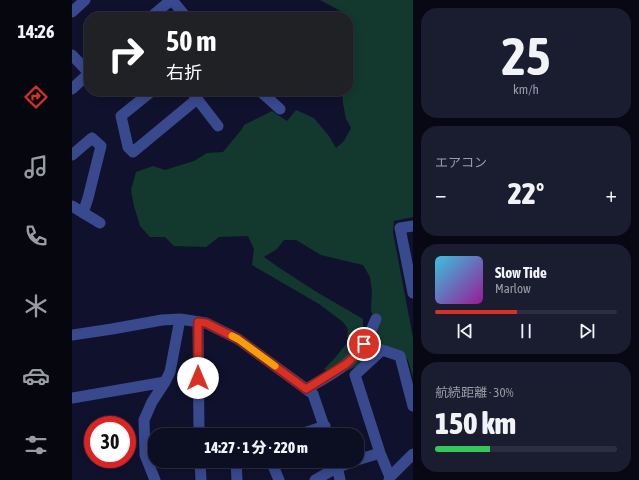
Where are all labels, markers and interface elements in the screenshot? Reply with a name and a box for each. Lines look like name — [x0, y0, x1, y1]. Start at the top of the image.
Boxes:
text: 14:26 — [17, 21, 55, 42]
text: 50 m — [166, 25, 216, 57]
text: 25 — [502, 26, 550, 86]
icon: right — [100, 28, 152, 80]
text: 右折 — [166, 62, 202, 83]
text: km/h — [513, 82, 539, 97]
icon: directions — [22, 83, 50, 111]
icon: music — [22, 153, 50, 181]
text: エアコン — [435, 155, 487, 170]
text: 22° — [508, 176, 544, 210]
text: − — [435, 181, 446, 207]
text: + — [606, 181, 617, 207]
icon: phone — [22, 222, 50, 250]
text: Slow Tide — [495, 264, 547, 281]
text: Marlow — [495, 281, 531, 296]
icon: climate — [22, 292, 50, 320]
icon: previous — [454, 320, 476, 342]
icon: pause — [515, 320, 537, 342]
icon: next — [576, 320, 598, 342]
pin — [347, 327, 381, 361]
icon: arrive — [353, 333, 375, 355]
position arrow — [177, 357, 219, 399]
icon: car — [22, 362, 50, 390]
text: 航続距離 · 30% — [435, 385, 514, 400]
text: 150 km — [435, 406, 516, 440]
speed limit sign: 30 — [84, 416, 136, 468]
icon: filters — [22, 431, 50, 459]
text: 14:27 · 1 分 · 220 m — [204, 439, 308, 456]

